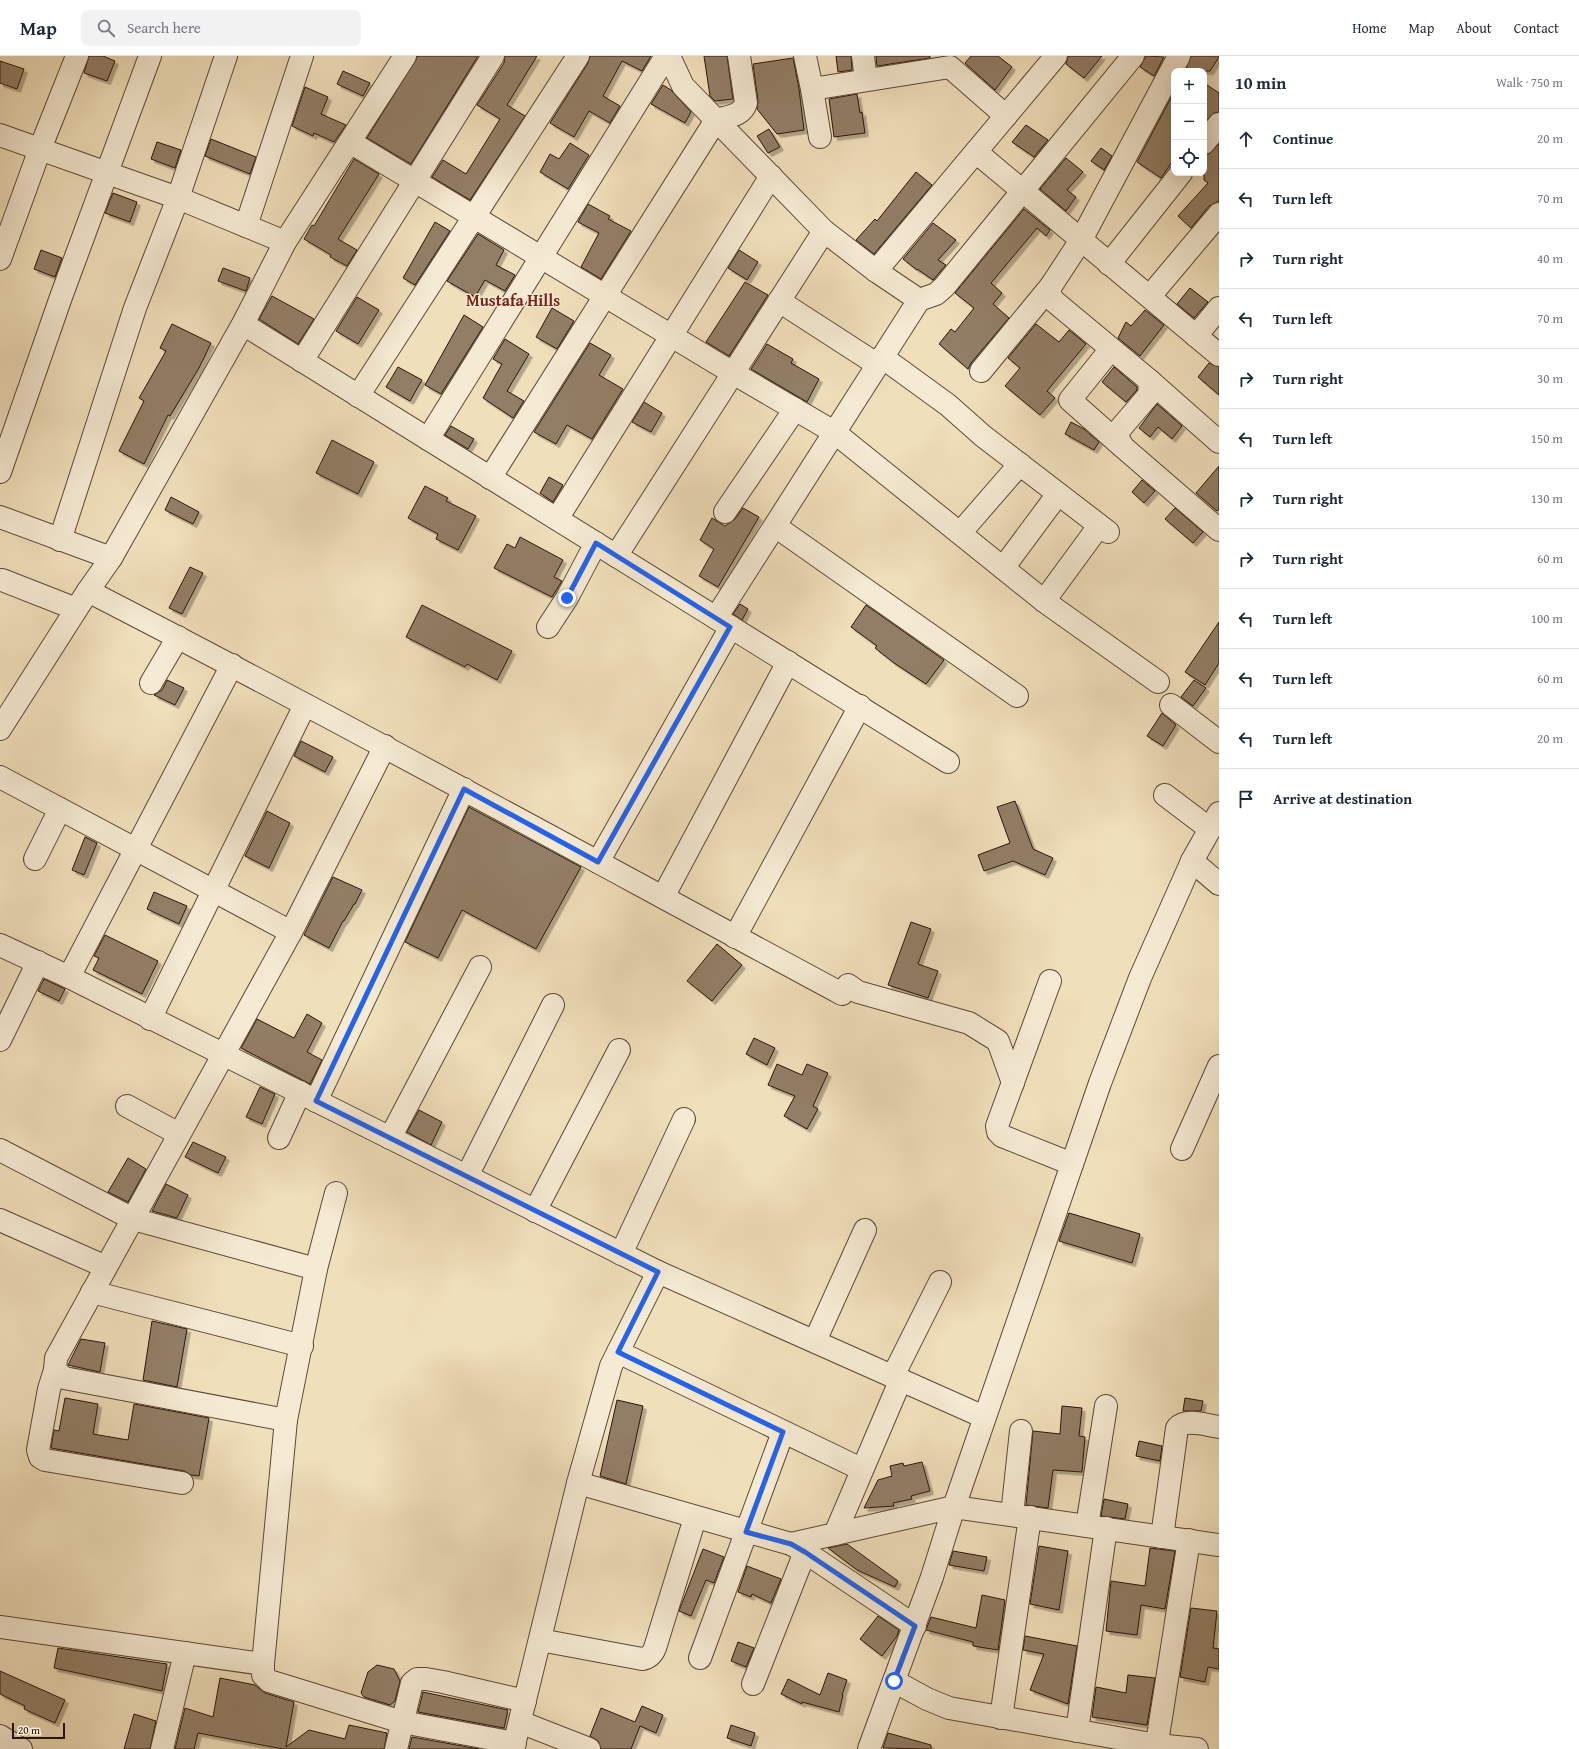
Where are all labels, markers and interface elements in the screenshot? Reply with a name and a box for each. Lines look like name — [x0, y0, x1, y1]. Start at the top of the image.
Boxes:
search box — [81, 10, 361, 46]
text: Map — [20, 14, 57, 42]
icon: search — [95, 17, 117, 39]
text: Search here — [127, 17, 201, 38]
text: Home — [1352, 18, 1387, 38]
text: Map — [1409, 18, 1434, 38]
text: About — [1456, 18, 1492, 38]
text: Contact — [1514, 18, 1559, 38]
map controls — [1171, 68, 1207, 176]
button: + — [1171, 68, 1207, 104]
text: 10 min — [1235, 70, 1286, 95]
text: Walk · 750 m — [1496, 73, 1563, 92]
button: − — [1171, 104, 1207, 140]
icon: ahead — [1235, 128, 1257, 150]
text: Continue — [1273, 128, 1334, 149]
text: 20 m — [1537, 129, 1563, 148]
button: locate — [1171, 140, 1207, 176]
icon: left — [1235, 188, 1257, 210]
text: Turn left — [1273, 188, 1332, 209]
text: 70 m — [1537, 189, 1563, 208]
icon: right — [1235, 248, 1257, 270]
text: Turn right — [1273, 248, 1344, 269]
text: 40 m — [1537, 249, 1563, 268]
district label: Mustafa Hills — [466, 288, 560, 312]
icon: left — [1235, 308, 1257, 330]
text: Turn left — [1273, 308, 1332, 329]
text: 70 m — [1537, 309, 1563, 328]
icon: right — [1235, 368, 1257, 390]
text: Turn right — [1273, 368, 1344, 389]
text: 30 m — [1537, 369, 1563, 388]
icon: left — [1235, 428, 1257, 450]
text: Turn left — [1273, 428, 1332, 449]
text: 150 m — [1531, 429, 1563, 448]
icon: right — [1235, 488, 1257, 510]
text: Turn right — [1273, 488, 1344, 509]
text: 130 m — [1531, 489, 1563, 508]
icon: right — [1235, 548, 1257, 570]
text: Turn right — [1273, 548, 1344, 569]
text: 60 m — [1537, 549, 1563, 568]
route end — [558, 589, 576, 607]
icon: left — [1235, 608, 1257, 630]
text: Turn left — [1273, 608, 1332, 629]
text: 100 m — [1531, 609, 1563, 628]
icon: left — [1235, 668, 1257, 690]
text: Turn left — [1273, 668, 1332, 689]
text: 60 m — [1537, 669, 1563, 688]
icon: left — [1235, 728, 1257, 750]
text: Turn left — [1273, 728, 1332, 749]
text: 20 m — [1537, 729, 1563, 748]
icon: arrive — [1235, 788, 1257, 810]
text: Arrive at destination — [1273, 788, 1412, 809]
route start — [885, 1672, 903, 1690]
scale bar — [12, 1721, 65, 1740]
text: 20 m — [18, 1722, 40, 1738]

